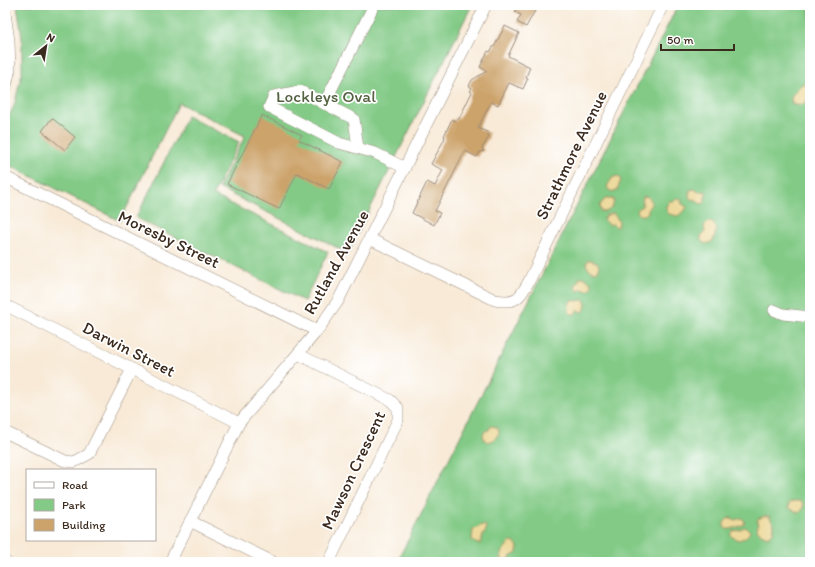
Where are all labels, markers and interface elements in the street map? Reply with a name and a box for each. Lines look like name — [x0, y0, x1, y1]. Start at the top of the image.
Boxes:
north arrow — [26, 26, 66, 66]
scale bar — [661, 26, 734, 52]
text: N — [44, 30, 57, 45]
text: 50 m — [667, 33, 693, 47]
park label: Lockleys Oval — [276, 86, 376, 106]
street label: Strathmore Avenue — [531, 87, 611, 223]
street label: Moresby Street — [115, 206, 223, 272]
street label: Rutland Avenue — [299, 206, 373, 318]
street label: Darwin Street — [79, 317, 179, 381]
street label: Mawson Crescent — [317, 407, 390, 533]
legend — [26, 469, 156, 541]
text: Road — [62, 478, 88, 492]
text: Park — [62, 498, 86, 512]
text: Building — [62, 518, 106, 532]

